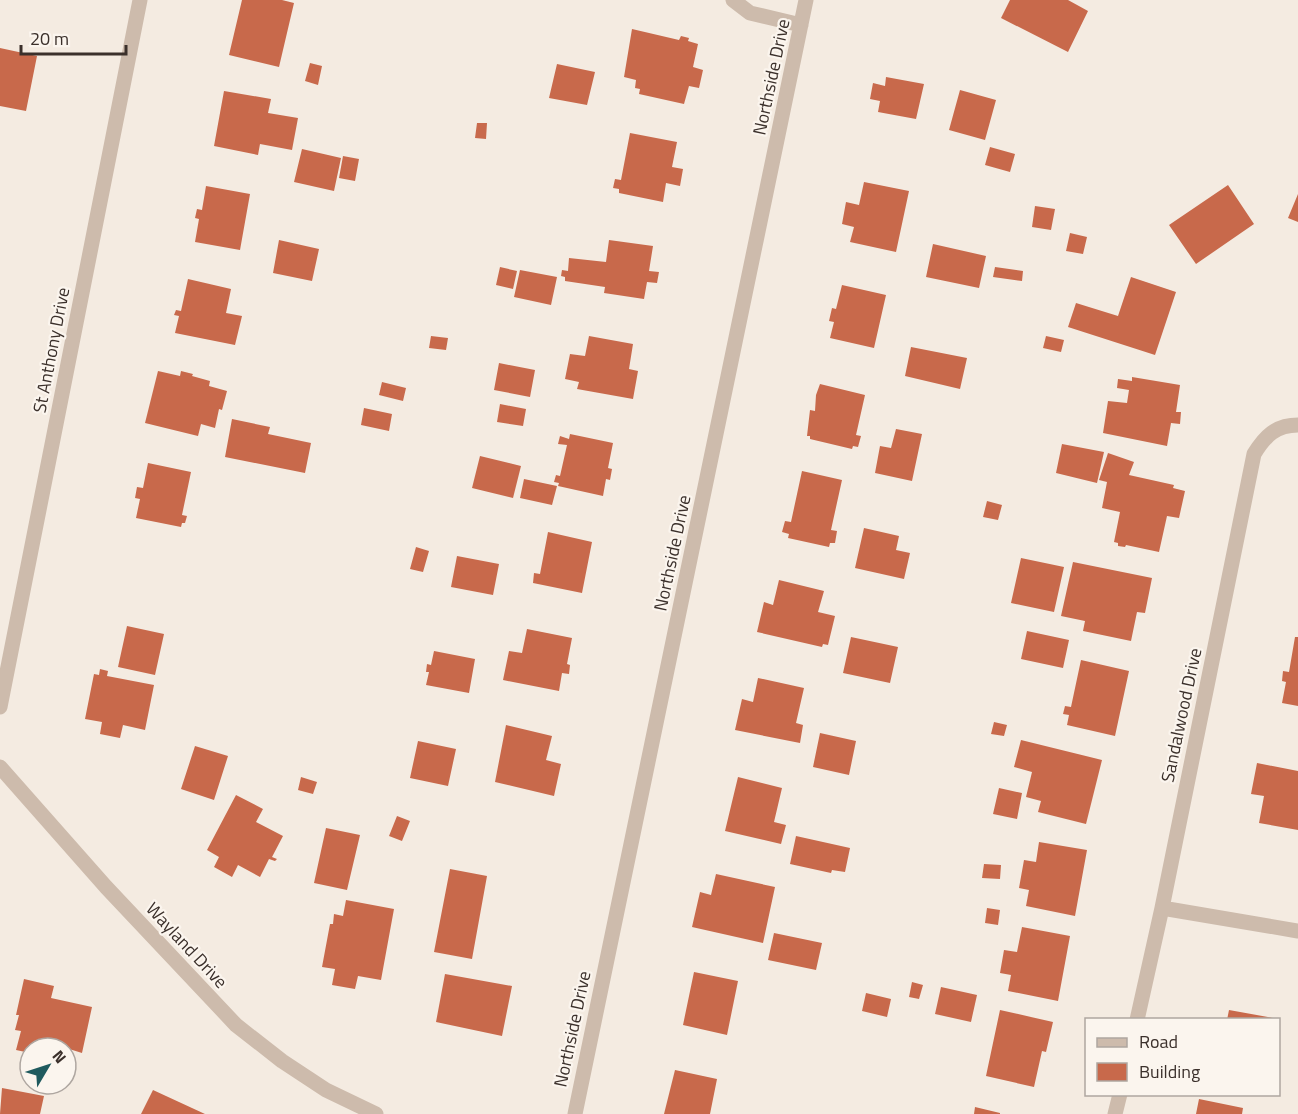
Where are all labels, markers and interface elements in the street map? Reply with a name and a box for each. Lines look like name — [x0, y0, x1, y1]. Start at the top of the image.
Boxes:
street label: Northside Drive — [746, 16, 796, 138]
scale bar — [21, 18, 126, 56]
text: 20 m — [30, 25, 69, 52]
street label: St Anthony Drive — [26, 285, 76, 415]
street label: Northside Drive — [647, 492, 697, 614]
street label: Sandalwood Drive — [1154, 645, 1208, 785]
street label: Wayland Drive — [140, 896, 234, 994]
street label: Northside Drive — [547, 968, 597, 1090]
legend — [1085, 1018, 1280, 1096]
text: Road — [1139, 1028, 1178, 1055]
north arrow — [18, 1036, 78, 1096]
text: N — [47, 1045, 72, 1068]
text: Building — [1139, 1058, 1200, 1085]

